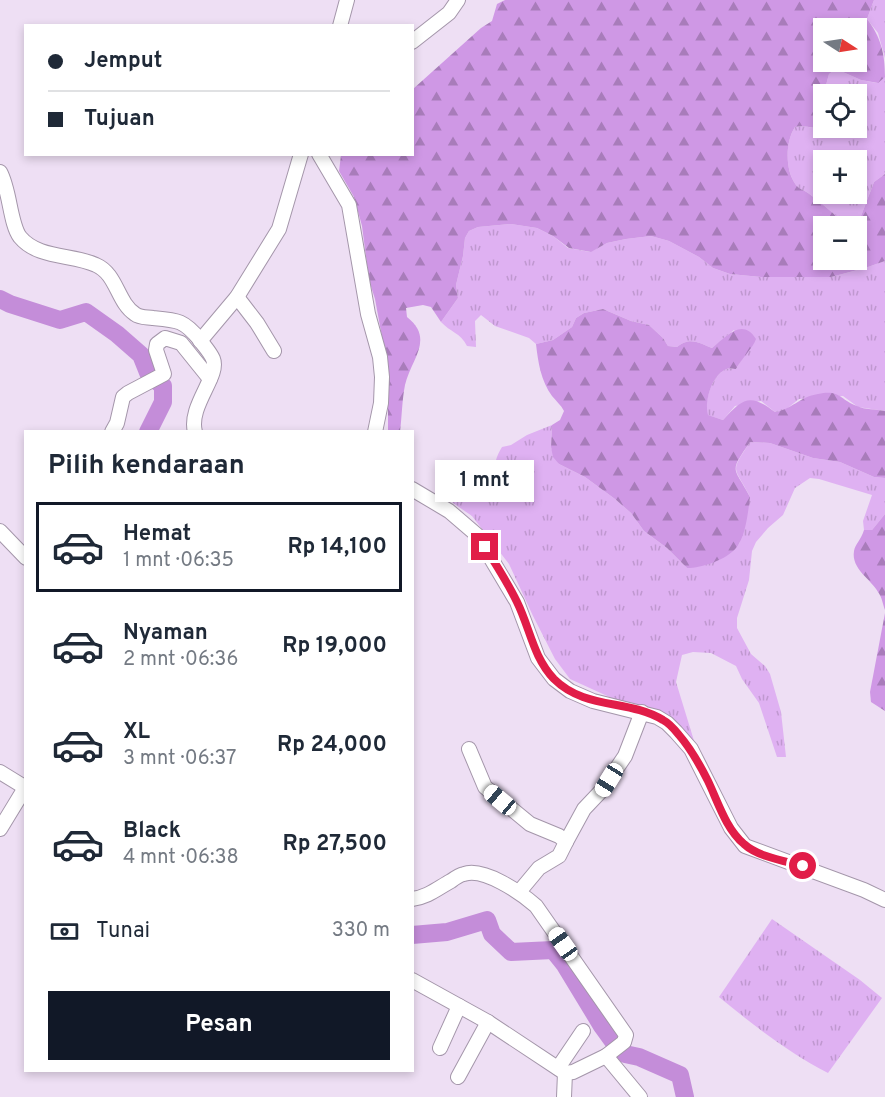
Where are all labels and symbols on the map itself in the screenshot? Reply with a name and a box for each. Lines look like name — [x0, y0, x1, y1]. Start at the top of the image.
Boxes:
north arrow — [813, 18, 867, 72]
callout: 1 mnt — [436, 460, 534, 502]
route end — [471, 533, 498, 560]
car — [592, 760, 626, 800]
car — [480, 782, 520, 818]
route start — [789, 852, 816, 879]
car — [545, 924, 581, 964]

